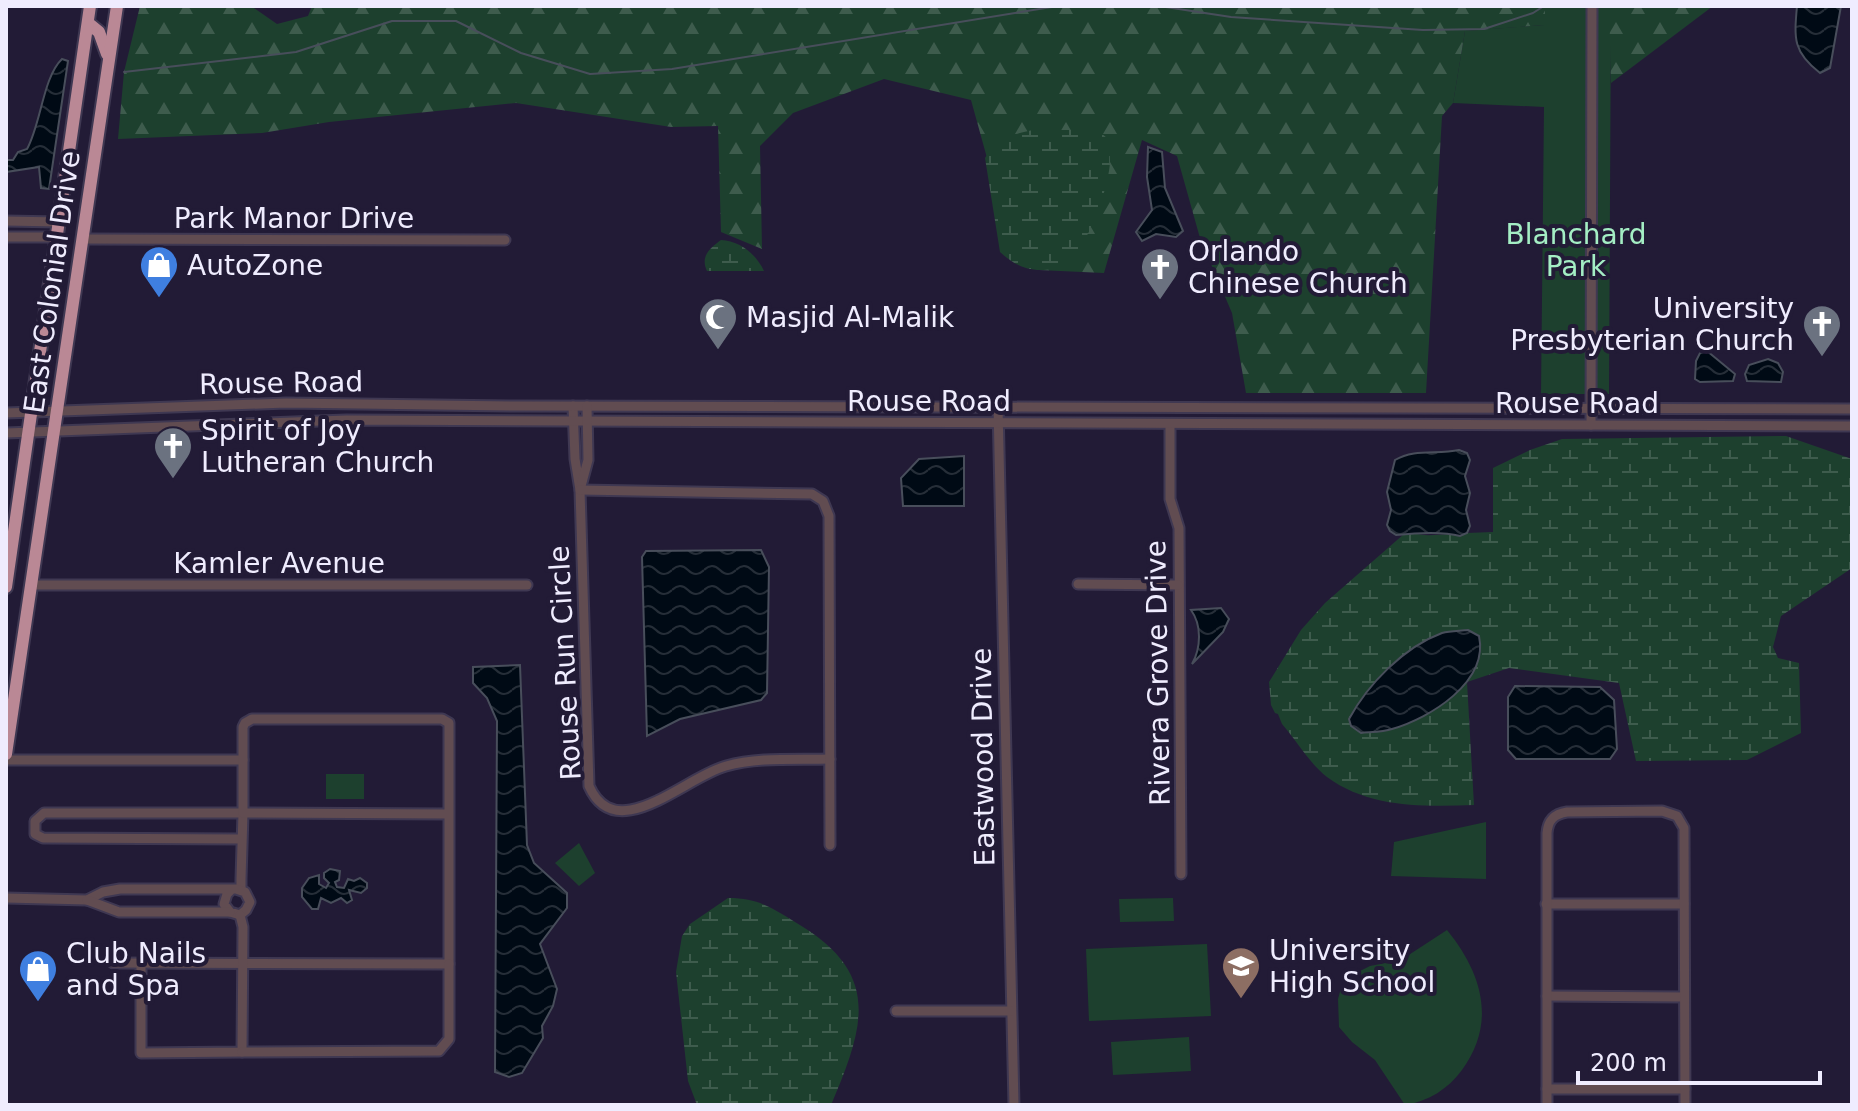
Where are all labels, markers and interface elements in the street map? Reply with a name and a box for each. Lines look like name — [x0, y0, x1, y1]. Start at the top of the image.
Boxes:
street label: East Colonial Drive — [17, 149, 87, 415]
street label: Park Manor Drive — [174, 202, 414, 235]
park label: Blanchard Park — [1506, 218, 1646, 283]
place label: Orlando Chinese Church — [1188, 235, 1408, 300]
shop icon: AutoZone — [138, 244, 180, 299]
church icon: Orlando Chinese Church — [1139, 246, 1181, 301]
place label: AutoZone — [187, 249, 323, 282]
place label: University Presbyterian Church — [1510, 292, 1794, 357]
mosque icon: Masjid Al-Malik — [697, 296, 739, 351]
place label: Masjid Al-Malik — [746, 301, 955, 334]
church icon: University Presbyterian Church — [1801, 303, 1843, 358]
street label: Rouse Road — [199, 365, 363, 401]
street label: Rouse Road — [847, 385, 1011, 418]
street label: Rouse Road — [1495, 387, 1659, 420]
place label: Spirit of Joy Lutheran Church — [201, 414, 434, 479]
church icon: Spirit of Joy Lutheran Church — [152, 425, 194, 480]
street label: Rivera Grove Drive — [1139, 540, 1177, 806]
street label: Rouse Run Circle — [542, 545, 588, 781]
street label: Kamler Avenue — [173, 547, 385, 580]
street label: Eastwood Drive — [965, 647, 1001, 867]
place label: University High School — [1269, 934, 1435, 999]
place label: Club Nails and Spa — [66, 937, 206, 1002]
school or university icon: University High School — [1220, 945, 1262, 1000]
shop icon: Club Nails and Spa — [17, 948, 59, 1003]
scale bar — [1578, 1035, 1820, 1085]
text: 200 m — [1590, 1049, 1667, 1077]

